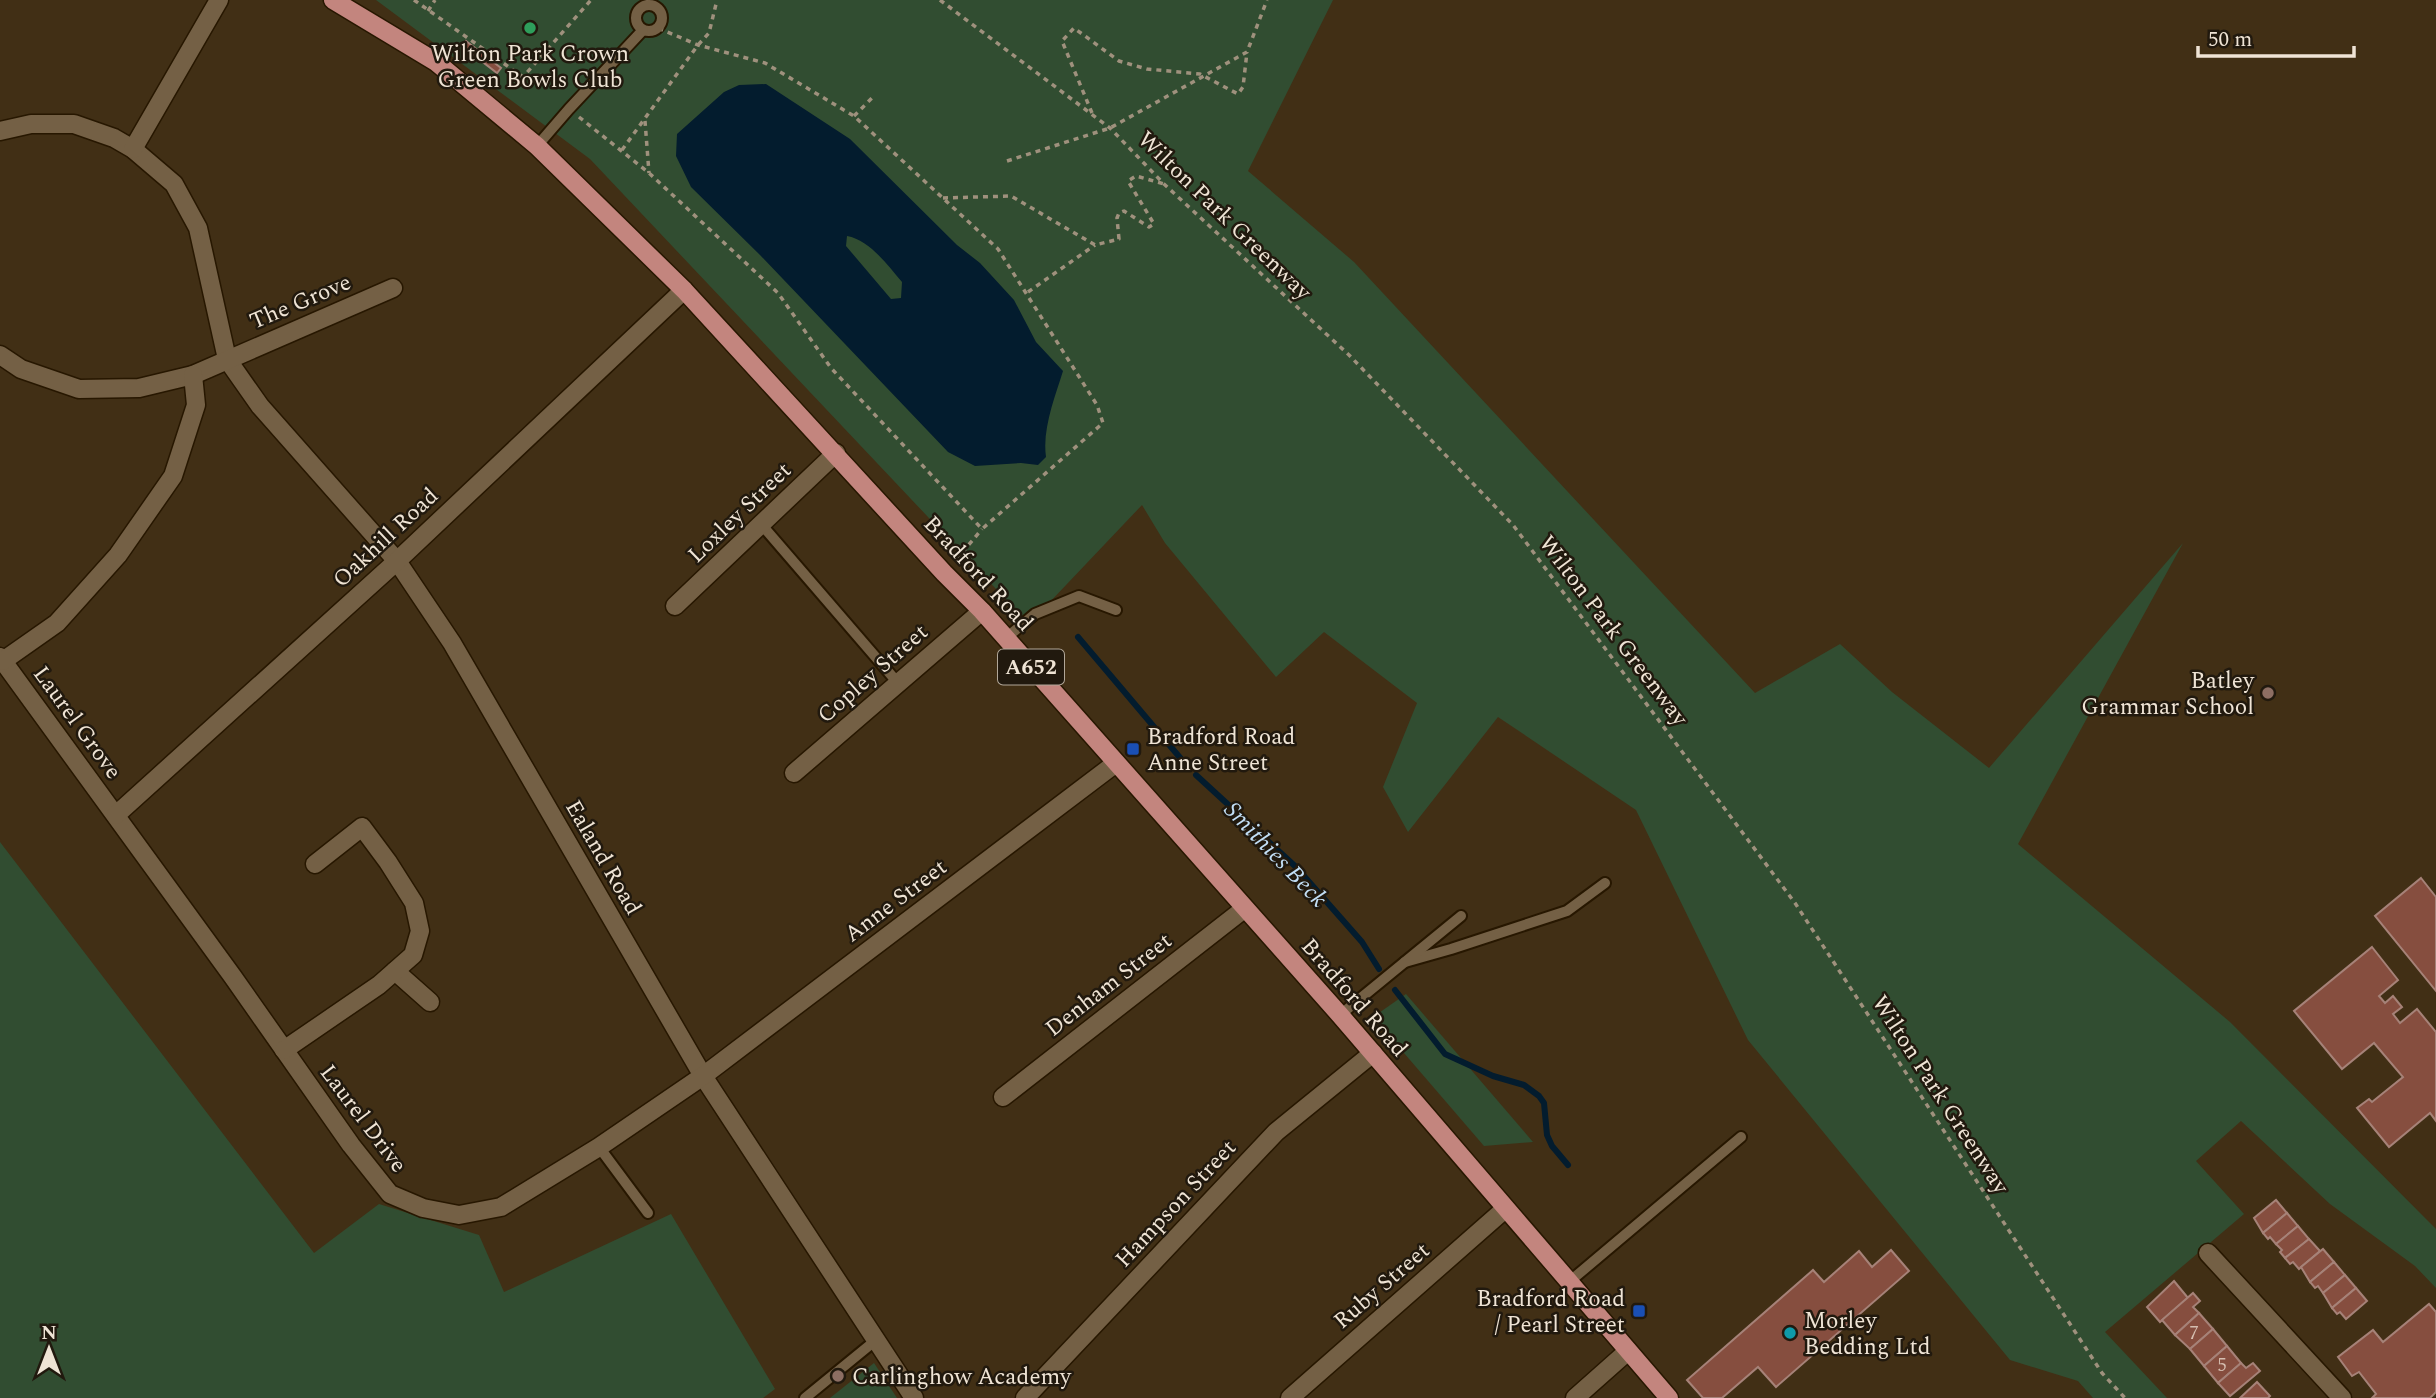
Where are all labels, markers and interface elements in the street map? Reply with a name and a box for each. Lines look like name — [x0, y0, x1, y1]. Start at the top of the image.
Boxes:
scale bar — [2198, 14, 2354, 58]
marker: Wilton Park Crown Green Bowls Club — [522, 20, 538, 36]
text: 50 m — [2208, 24, 2252, 56]
place label: Wilton Park Crown Green Bowls Club — [431, 37, 629, 98]
street label: Wilton Park Greenway — [1129, 123, 1320, 310]
street label: The Grove — [244, 265, 357, 339]
street label: Loxley Street — [680, 454, 800, 572]
street label: Oakhill Road — [325, 480, 447, 597]
street label: Bradford Road — [914, 508, 1041, 640]
street label: Wilton Park Greenway — [1529, 528, 1697, 734]
street label: Copley Street — [810, 616, 936, 732]
road number: A652 — [998, 650, 1064, 684]
street label: Laurel Grove — [24, 659, 130, 787]
place label: Batley Grammar School — [2081, 664, 2255, 725]
marker: Batley Grammar School — [2260, 685, 2276, 701]
place label: Bradford Road Anne Street — [1147, 720, 1296, 781]
marker: Bradford Road Anne Street — [1125, 741, 1141, 757]
water label: Smithies Beck — [1215, 793, 1335, 916]
street label: Ealand Road — [556, 794, 650, 922]
street label: Anne Street — [837, 851, 955, 952]
street label: Denham Street — [1038, 924, 1180, 1046]
street label: Bradford Road — [1292, 930, 1416, 1066]
street label: Wilton Park Greenway — [1862, 988, 2018, 1202]
street label: Laurel Drive — [310, 1057, 415, 1180]
street label: Hampson Street — [1107, 1132, 1245, 1276]
street label: Ruby Street — [1326, 1234, 1438, 1338]
place label: Bradford Road / Pearl Street — [1477, 1282, 1625, 1343]
marker: Bradford Road / Pearl Street — [1631, 1303, 1647, 1319]
place label: Morley Bedding Ltd — [1804, 1304, 1931, 1365]
north arrow — [14, 1314, 84, 1384]
text: N — [41, 1319, 57, 1348]
house number: 7 — [2189, 1319, 2199, 1348]
marker: Morley Bedding Ltd — [1782, 1325, 1798, 1341]
house number: 5 — [2217, 1351, 2227, 1380]
place label: Carlinghow Academy — [852, 1360, 1072, 1395]
marker: Carlinghow Academy — [830, 1368, 846, 1384]

